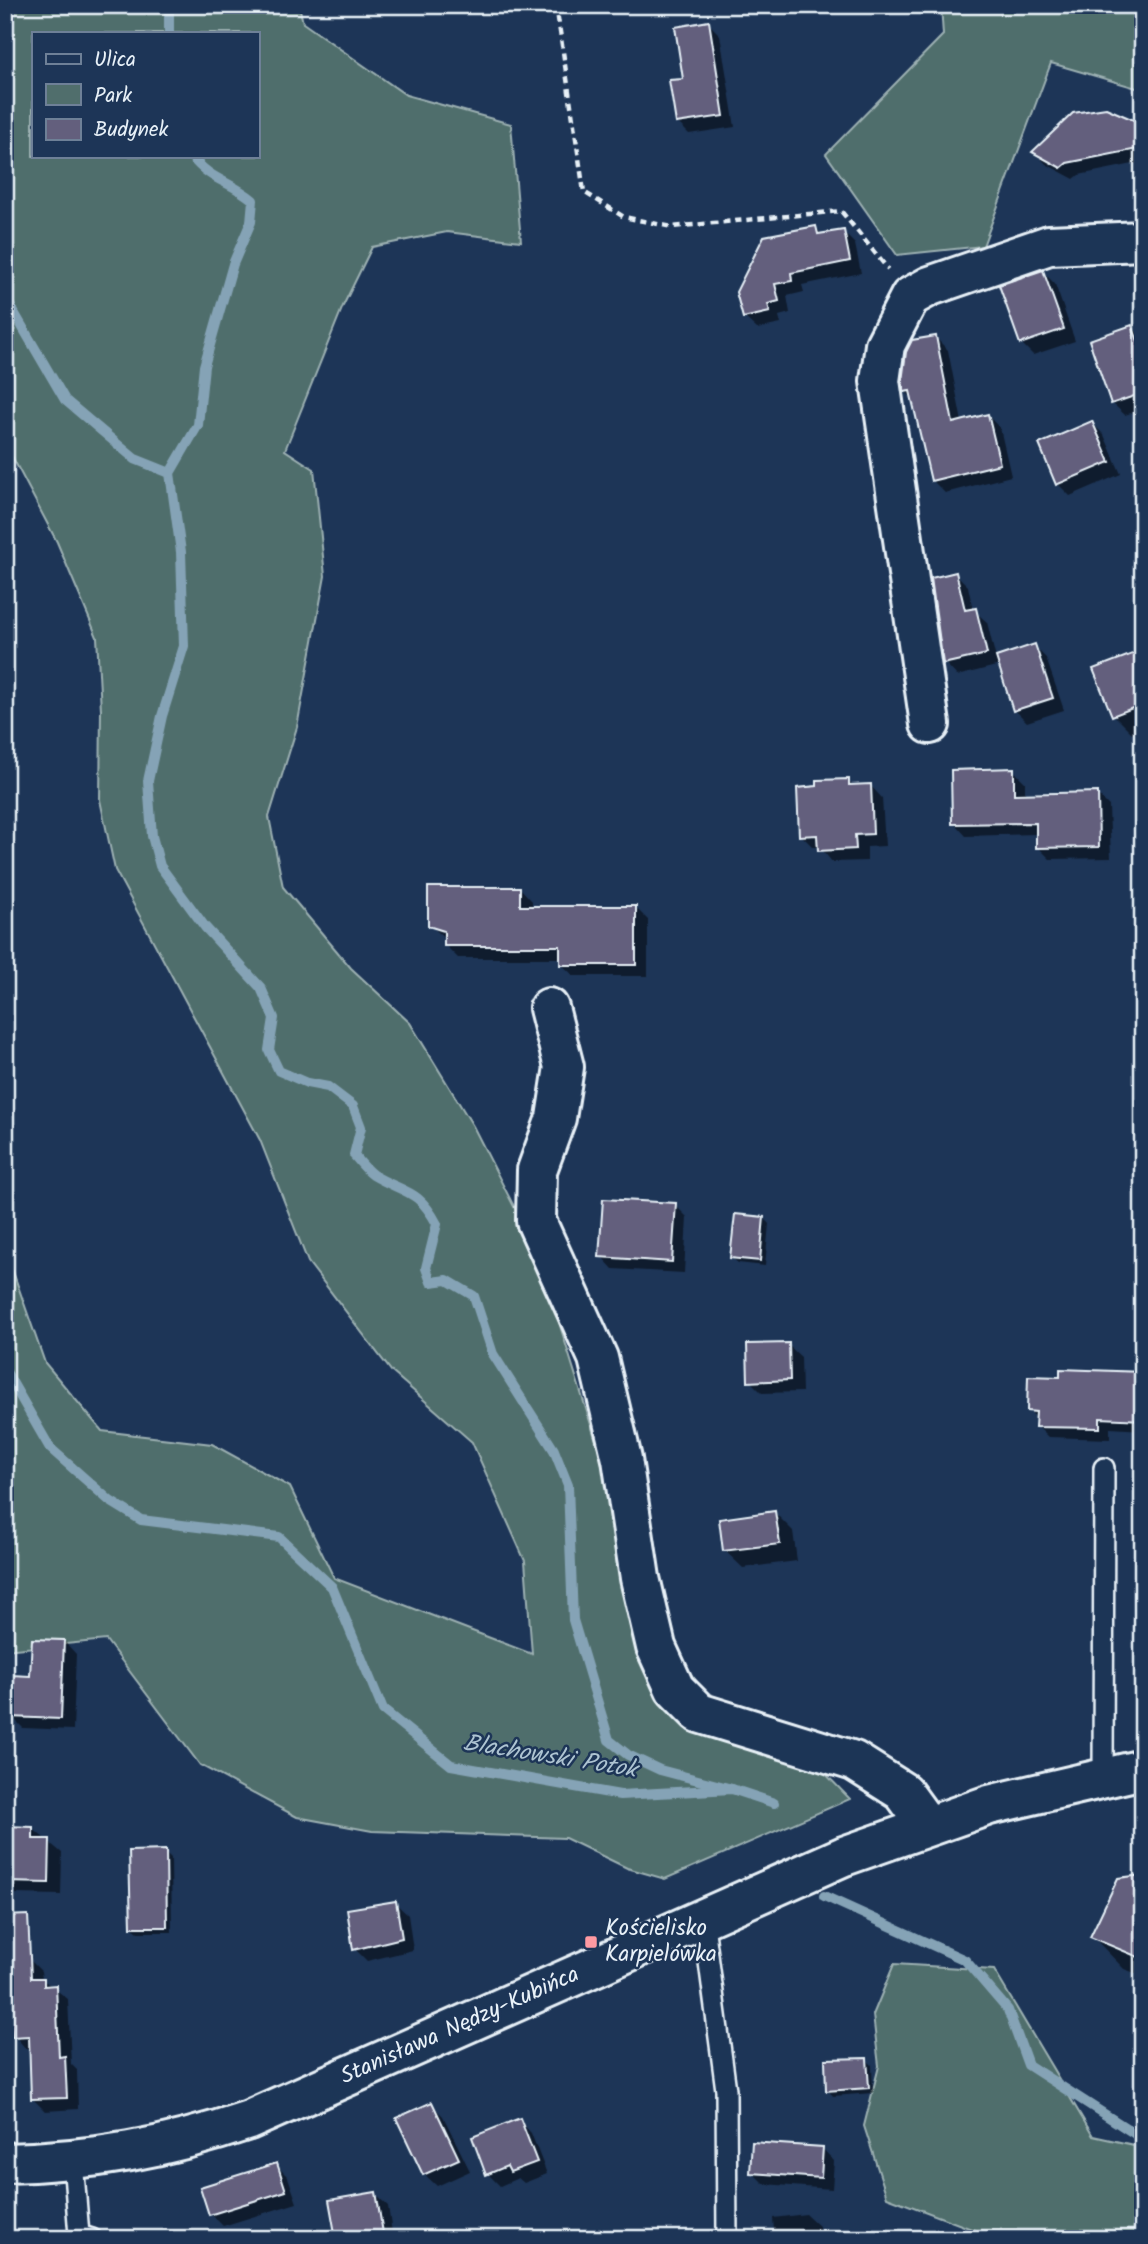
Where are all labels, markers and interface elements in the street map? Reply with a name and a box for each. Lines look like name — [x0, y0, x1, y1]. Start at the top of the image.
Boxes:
legend — [32, 32, 259, 158]
text: Ulica — [94, 44, 136, 77]
text: Park — [94, 80, 132, 113]
text: Budynek — [94, 114, 168, 147]
water label: Blachowski Potok — [460, 1724, 643, 1791]
place label: Kościelisko Karpielówka — [605, 1911, 717, 1973]
marker: Kościelisko Karpielówka — [583, 1934, 599, 1950]
street label: Stanisława Nędzy-Kubińca — [335, 1957, 585, 2095]

